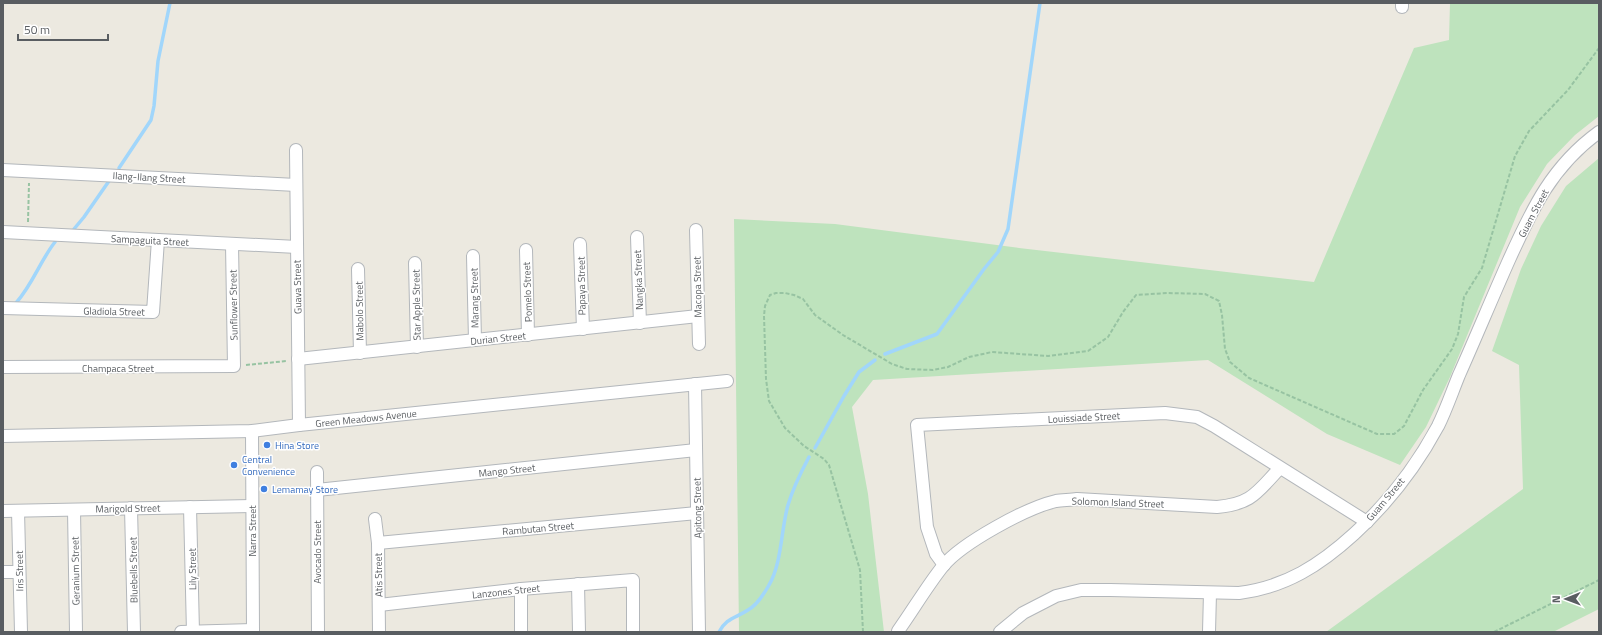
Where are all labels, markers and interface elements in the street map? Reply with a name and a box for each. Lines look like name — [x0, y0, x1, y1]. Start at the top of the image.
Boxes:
scale bar — [18, 16, 108, 42]
text: 50 m — [24, 20, 50, 39]
street label: Ilang-Ilang Street — [112, 168, 186, 187]
street label: Guam Street — [1514, 186, 1553, 240]
street label: Sampaguita Street — [111, 231, 190, 250]
street label: Nangka Street — [630, 249, 647, 310]
street label: Papaya Street — [573, 256, 590, 316]
street label: Macopa Street — [689, 256, 706, 318]
street label: Guava Street — [290, 259, 305, 314]
street label: Pomelo Street — [519, 261, 536, 322]
street label: Marang Street — [466, 267, 483, 328]
street label: Sunflower Street — [225, 269, 242, 341]
street label: Star Apple Street — [408, 269, 425, 341]
street label: Mabolo Street — [351, 281, 368, 341]
street label: Gladiola Street — [83, 303, 145, 320]
street label: Durian Street — [470, 328, 527, 349]
street label: Champaca Street — [82, 361, 154, 376]
street label: Green Meadows Avenue — [315, 406, 417, 431]
street label: Louissiade Street — [1048, 408, 1121, 427]
place label: Hina Store — [275, 438, 319, 453]
marker: Hina Store — [262, 440, 272, 450]
place label: Central Convenience — [242, 452, 295, 479]
marker: Central Convenience — [229, 460, 239, 470]
street label: Mango Street — [478, 460, 537, 481]
street label: Guam Street — [1363, 474, 1408, 524]
street label: Apitong Street — [689, 477, 706, 538]
place label: Lemamay Store — [272, 482, 338, 497]
marker: Lemamay Store — [259, 484, 269, 494]
street label: Solomon Island Street — [1071, 493, 1165, 512]
street label: Marigold Street — [95, 500, 161, 517]
street label: Narra Street — [245, 505, 260, 557]
street label: Rambutan Street — [502, 518, 575, 539]
street label: Avocado Street — [310, 520, 325, 584]
street label: Geranium Street — [67, 536, 84, 606]
street label: Bluebells Street — [125, 536, 142, 603]
street label: Lily Street — [185, 547, 200, 590]
street label: Iris Street — [12, 550, 27, 591]
street label: Atis Street — [371, 552, 386, 597]
north arrow — [1546, 579, 1586, 619]
street label: Lanzones Street — [471, 580, 541, 603]
text: N — [1548, 595, 1564, 603]

